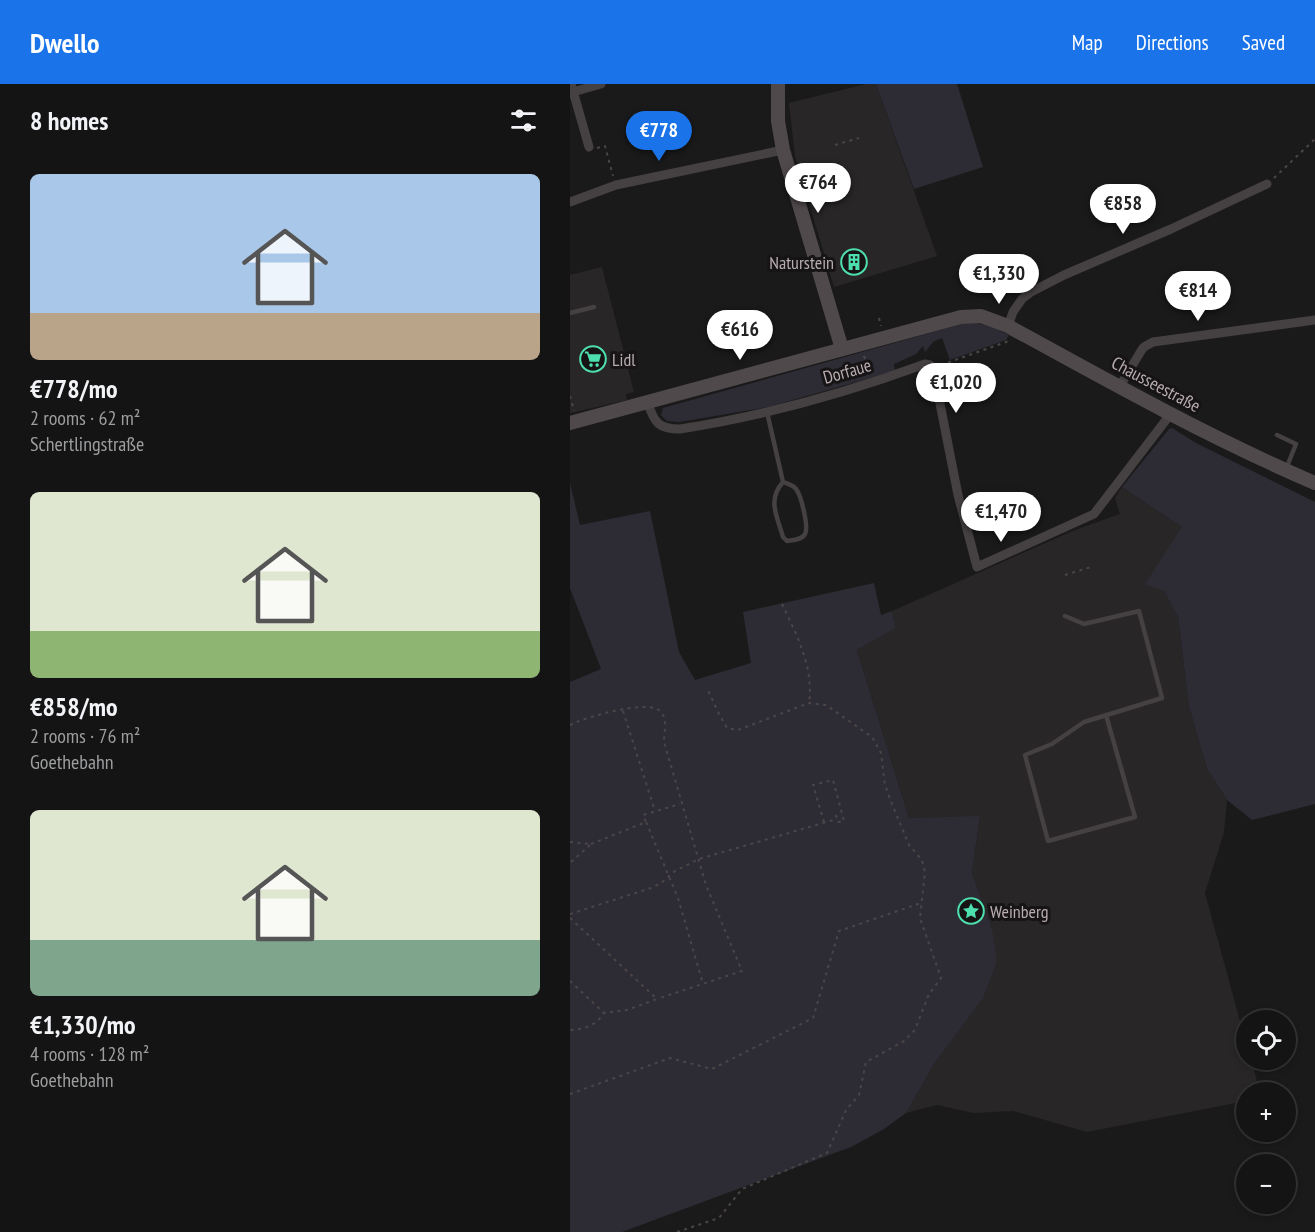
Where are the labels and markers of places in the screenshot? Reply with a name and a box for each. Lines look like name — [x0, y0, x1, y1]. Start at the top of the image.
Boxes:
pin: €778 — [623, 111, 695, 162]
pin: €764 — [782, 163, 854, 214]
pin: €858 — [1087, 184, 1159, 235]
building icon: Naturstein — [839, 247, 869, 277]
place label: Naturstein — [769, 251, 834, 274]
pin: €1,330 — [950, 254, 1048, 305]
pin: €814 — [1162, 271, 1234, 322]
pin: €616 — [704, 310, 776, 361]
supermarket icon: Lidl — [578, 344, 608, 374]
place label: Lidl — [612, 348, 636, 371]
pin: €1,020 — [907, 363, 1005, 414]
pin: €1,470 — [952, 492, 1050, 543]
place icon: Weinberg — [956, 896, 986, 926]
place label: Weinberg — [990, 900, 1049, 923]

